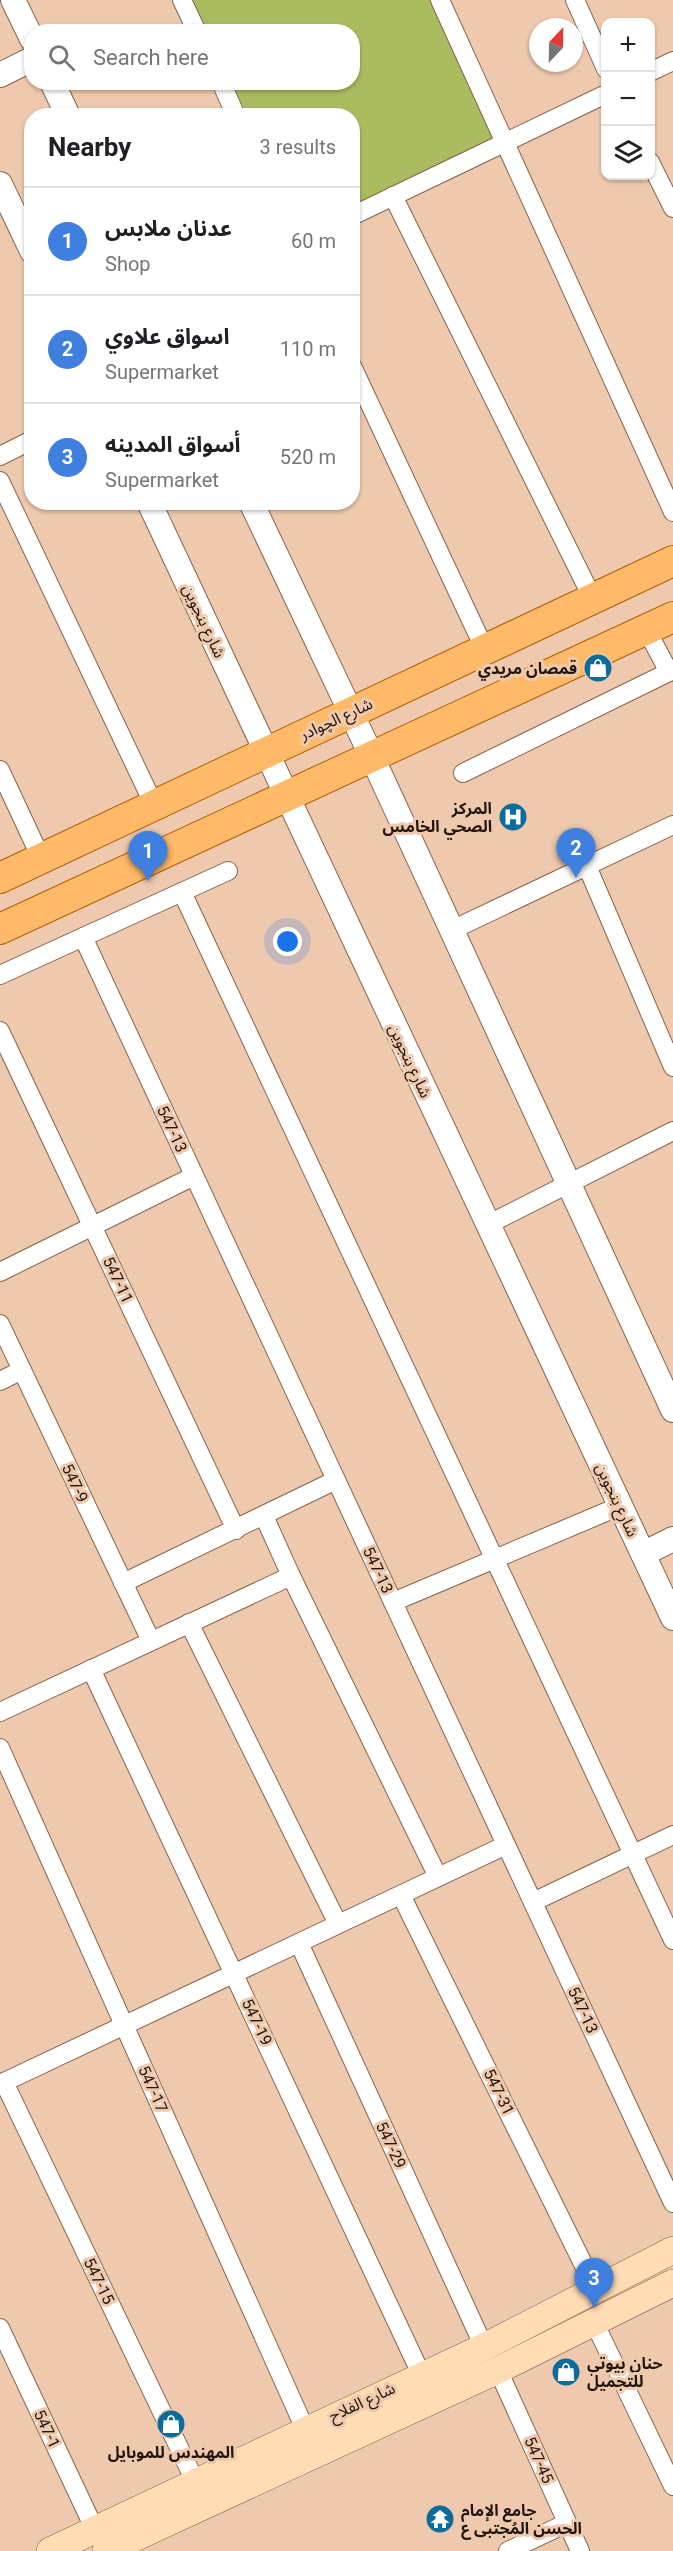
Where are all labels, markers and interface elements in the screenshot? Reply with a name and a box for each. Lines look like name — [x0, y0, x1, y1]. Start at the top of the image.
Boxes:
north arrow — [529, 18, 583, 72]
map controls — [601, 18, 655, 180]
button: + — [601, 18, 655, 72]
search box — [24, 24, 360, 90]
icon: search — [45, 41, 78, 74]
text: Search here — [93, 45, 209, 70]
button: − — [601, 72, 655, 126]
button: layers — [601, 126, 655, 180]
text: Nearby — [48, 132, 131, 162]
text: 3 results — [260, 135, 336, 159]
text: عدنان ملابس — [105, 216, 232, 241]
text: 1 — [62, 229, 73, 253]
text: 60 m — [291, 229, 336, 253]
text: Shop — [105, 252, 151, 276]
text: اسواق علاوي — [105, 324, 229, 349]
text: 2 — [62, 337, 73, 361]
text: 110 m — [280, 337, 336, 361]
text: Supermarket — [105, 360, 219, 384]
text: أسواق المدينه — [105, 432, 241, 457]
text: 3 — [62, 445, 73, 469]
text: 520 m — [280, 445, 336, 469]
text: Supermarket — [105, 468, 219, 492]
street label: شارع بنجوين — [176, 581, 229, 662]
shop icon: قمصان مريدي — [582, 652, 614, 684]
place label: قمصان مريدي — [478, 659, 577, 681]
street label: شارع الچوادر — [296, 694, 377, 747]
place label: المركز الصحي الخامس — [383, 799, 492, 839]
hospital icon: المركز الصحي الخامس — [497, 801, 529, 833]
pin: 2 — [556, 828, 596, 878]
pin: 1 — [128, 832, 168, 881]
your location — [273, 927, 302, 956]
street label: شارع بنجوين — [382, 1021, 435, 1102]
street label: 547-13 — [153, 1103, 191, 1155]
street label: 547-11 — [99, 1254, 137, 1306]
street label: شارع بنجوين — [589, 1460, 642, 1541]
street label: 547-9 — [58, 1461, 92, 1505]
street label: 547-13 — [359, 1544, 397, 1596]
street label: 547-13 — [564, 1984, 602, 2036]
street label: 547-19 — [238, 1996, 276, 2048]
street label: 547-17 — [134, 2063, 172, 2115]
street label: 547-31 — [480, 2066, 518, 2118]
street label: 547-29 — [372, 2119, 410, 2171]
street label: 547-15 — [80, 2255, 118, 2307]
pin: 3 — [574, 2258, 614, 2308]
place label: حنان بيوتي للتجميل — [587, 2354, 663, 2391]
shop icon: حنان بيوتي للتجميل — [550, 2356, 582, 2388]
street label: شارع الفلاح — [326, 2378, 399, 2428]
street label: 547-1 — [30, 2407, 64, 2451]
shop icon: المهندس للموبايل — [155, 2408, 187, 2440]
street label: 547-45 — [520, 2434, 558, 2486]
place label: المهندس للموبايل — [108, 2443, 234, 2462]
place label: جامع الإمام الحسن المُجتبى ع — [461, 2501, 582, 2540]
temple icon: جامع الإمام الحسن المُجتبى ع — [424, 2503, 456, 2535]

